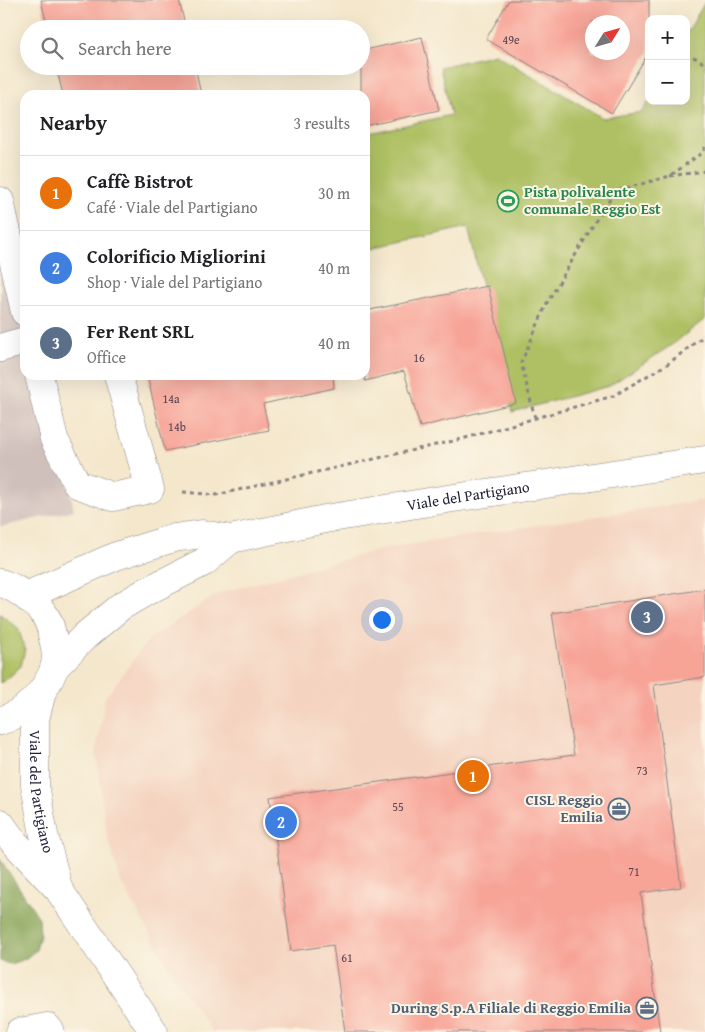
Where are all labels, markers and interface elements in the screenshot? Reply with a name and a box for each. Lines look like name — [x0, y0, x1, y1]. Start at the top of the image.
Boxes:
north arrow — [585, 15, 630, 60]
map controls — [645, 15, 690, 105]
button: + — [645, 15, 690, 60]
search box — [20, 20, 370, 75]
house number: 49e — [502, 31, 520, 48]
icon: search — [38, 34, 66, 62]
text: Search here — [78, 34, 172, 62]
button: − — [645, 60, 690, 105]
text: Nearby — [40, 107, 107, 138]
text: 3 results — [293, 111, 350, 135]
text: Caffè Bistrot — [87, 167, 193, 195]
text: 1 — [52, 181, 60, 205]
text: 30 m — [318, 181, 350, 205]
place label: Pista polivalente comunale Reggio Est — [524, 181, 661, 219]
sports icon: Pista polivalente comunale Reggio Est — [496, 189, 520, 213]
text: Café · Viale del Partigiano — [87, 195, 258, 219]
text: Colorificio Migliorini — [87, 242, 266, 270]
text: 2 — [52, 256, 60, 280]
text: 40 m — [318, 256, 350, 280]
text: Shop · Viale del Partigiano — [87, 270, 262, 294]
text: Fer Rent SRL — [87, 317, 194, 345]
text: 3 — [52, 331, 60, 355]
text: 40 m — [318, 331, 350, 355]
text: Office — [87, 345, 126, 369]
house number: 16 — [413, 349, 425, 366]
house number: 14a — [162, 390, 180, 407]
house number: 14b — [168, 418, 186, 435]
street label: Viale del Partigiano — [405, 476, 531, 515]
pin: 3 — [631, 598, 663, 636]
your location — [369, 607, 395, 633]
street label: Viale del Partigiano — [25, 730, 59, 856]
pin: 1 — [457, 757, 489, 795]
house number: 73 — [636, 762, 648, 779]
place label: CISL Reggio Emilia — [525, 789, 603, 827]
office icon: CISL Reggio Emilia — [607, 797, 631, 821]
house number: 55 — [392, 798, 404, 815]
pin: 2 — [265, 803, 297, 841]
house number: 71 — [628, 863, 640, 880]
house number: 61 — [341, 949, 353, 966]
office icon: During S.p.A Filiale di Reggio Emilia — [635, 996, 659, 1020]
place label: During S.p.A Filiale di Reggio Emilia — [391, 997, 631, 1018]

